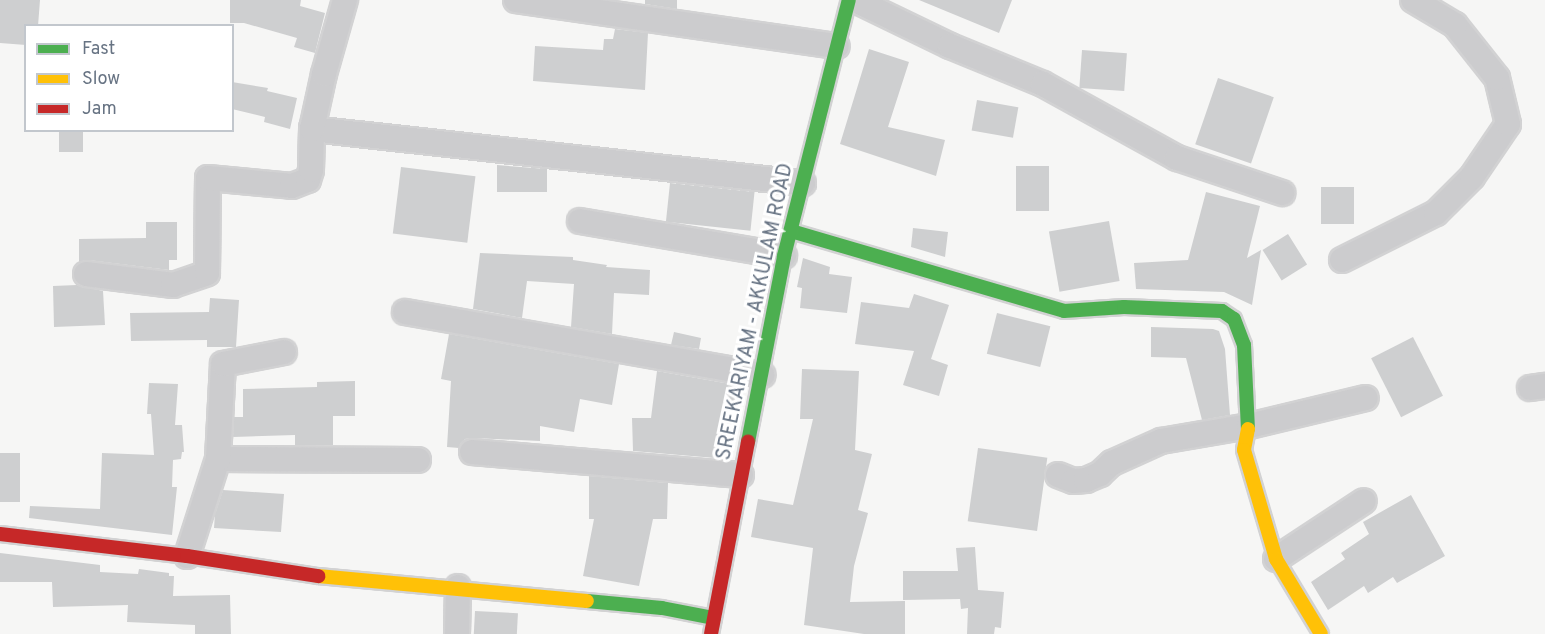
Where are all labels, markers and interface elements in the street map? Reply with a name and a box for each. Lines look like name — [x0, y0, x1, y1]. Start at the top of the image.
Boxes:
legend — [24, 24, 234, 132]
text: Fast — [82, 38, 115, 61]
text: Slow — [82, 68, 120, 91]
text: Jam — [82, 98, 117, 121]
street label: SREEKARIYAM - AKKULAM ROAD — [713, 161, 799, 463]

